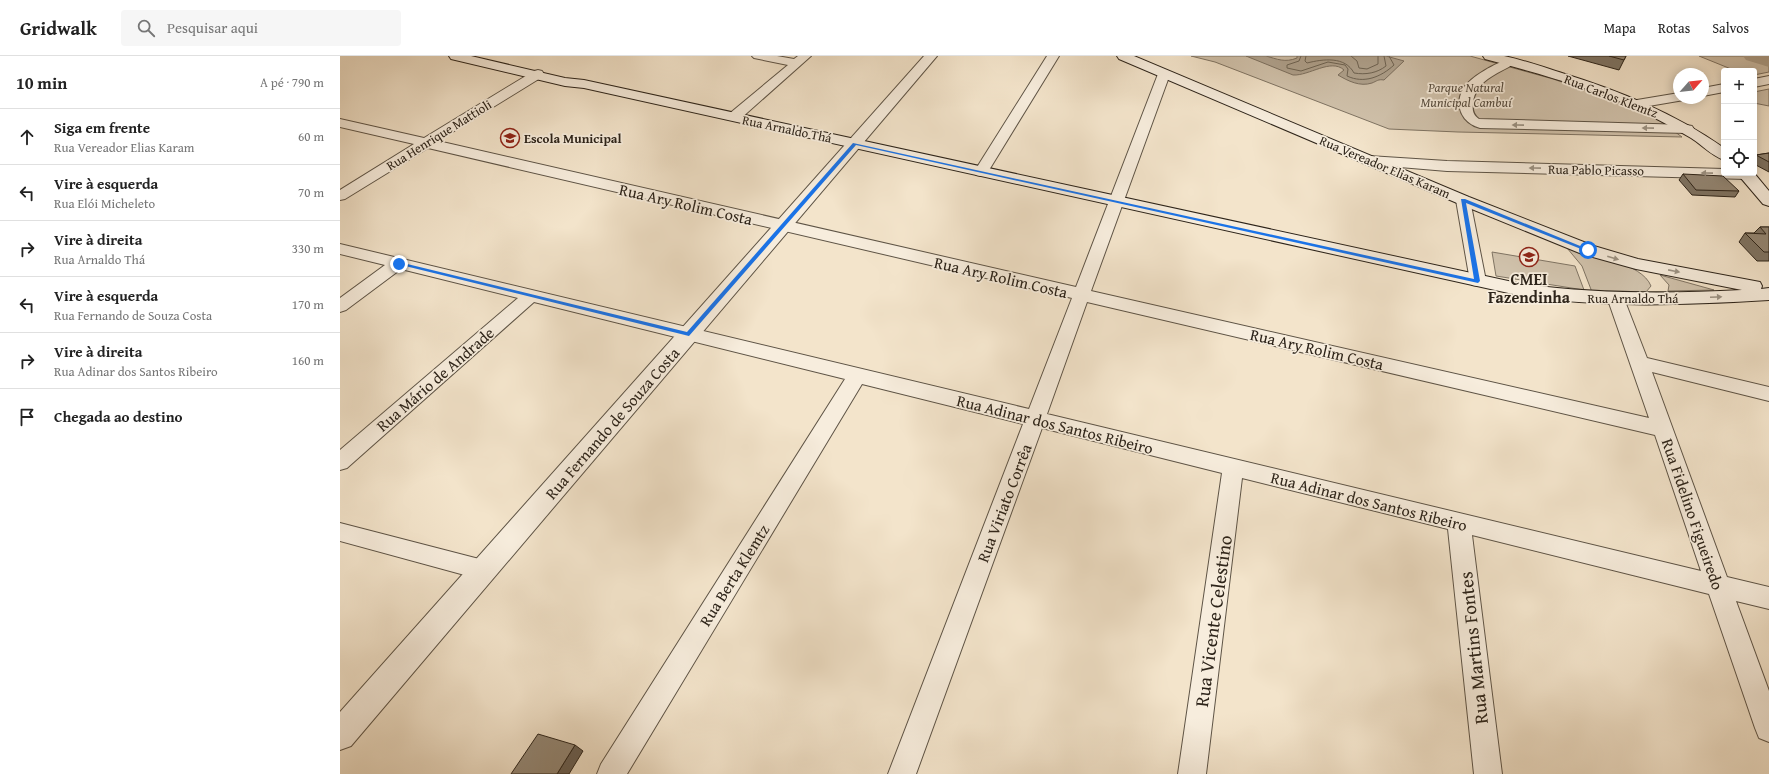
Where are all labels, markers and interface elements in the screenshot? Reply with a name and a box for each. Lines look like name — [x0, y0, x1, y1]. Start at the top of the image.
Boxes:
search box — [121, 10, 401, 46]
text: Gridwalk — [20, 14, 97, 42]
icon: search — [135, 17, 157, 39]
text: Pesquisar aqui — [167, 17, 258, 38]
text: Mapa — [1604, 18, 1636, 38]
text: Rotas — [1658, 18, 1690, 38]
text: Salvos — [1712, 18, 1749, 38]
north arrow — [1673, 68, 1709, 104]
map controls — [1721, 68, 1757, 176]
button: + — [1721, 68, 1757, 104]
street label: Rua Carlos Klemtz — [1561, 69, 1661, 123]
text: 10 min — [16, 70, 67, 95]
text: A pé · 790 m — [260, 73, 324, 92]
park label: Parque Natural Municipal Cambuí — [1420, 78, 1513, 112]
street label: Rua Henrique Mattioli — [383, 95, 496, 175]
button: − — [1721, 104, 1757, 140]
street label: Rua Arnaldo Thá — [741, 110, 834, 148]
text: Siga em frente — [54, 117, 150, 138]
one-way arrow — [1511, 122, 1524, 128]
one-way arrow — [1642, 125, 1654, 132]
icon: ahead — [16, 126, 38, 148]
text: 60 m — [298, 127, 324, 146]
school or university icon: Escola Municipal — [499, 127, 521, 149]
place label: Escola Municipal — [524, 129, 622, 148]
street label: Rua Vereador Elias Karam — [1317, 131, 1454, 203]
text: Rua Vereador Elias Karam — [54, 138, 194, 157]
button: locate — [1721, 140, 1757, 176]
street label: Rua Pablo Picasso — [1548, 160, 1645, 180]
one-way arrow — [1529, 165, 1541, 172]
one-way arrow — [1700, 170, 1713, 176]
text: Vire à esquerda — [54, 173, 158, 194]
street label: Rua Ary Rolim Costa — [617, 177, 755, 231]
icon: left — [16, 182, 38, 204]
text: 70 m — [298, 183, 324, 202]
text: Rua Elói Micheleto — [54, 194, 155, 213]
text: Vire à direita — [54, 229, 142, 250]
icon: right — [16, 238, 38, 260]
text: 330 m — [292, 239, 324, 258]
route start — [1579, 241, 1597, 259]
school or university icon: CMEI Fazendinha — [1518, 246, 1540, 268]
text: Rua Arnaldo Thá — [54, 250, 145, 269]
street label: Rua Ary Rolim Costa — [932, 250, 1070, 304]
route end — [390, 255, 408, 273]
one-way arrow — [1607, 255, 1619, 261]
place label: CMEI Fazendinha — [1488, 267, 1571, 309]
one-way arrow — [1668, 269, 1680, 275]
text: Vire à esquerda — [54, 285, 158, 306]
street label: Rua Arnaldo Thá — [1587, 289, 1679, 308]
icon: left — [16, 294, 38, 316]
one-way arrow — [1710, 294, 1723, 300]
text: 170 m — [292, 295, 324, 314]
text: Rua Fernando de Souza Costa — [54, 306, 212, 325]
street label: Rua Mário de Andrade — [371, 321, 499, 437]
street label: Rua Ary Rolim Costa — [1248, 322, 1386, 376]
text: Vire à direita — [54, 341, 142, 362]
street label: Rua Fernando de Souza Costa — [539, 341, 685, 504]
icon: right — [16, 350, 38, 372]
text: 160 m — [292, 351, 324, 370]
text: Rua Adinar dos Santos Ribeiro — [54, 362, 218, 381]
street label: Rua Adinar dos Santos Ribeiro — [954, 388, 1156, 460]
icon: arrive — [16, 406, 38, 428]
text: Chegada ao destino — [54, 406, 182, 427]
street label: Rua Fidelino Figueiredo — [1656, 435, 1730, 593]
street label: Rua Viriato Corrêa — [970, 440, 1038, 566]
street label: Rua Adinar dos Santos Ribeiro — [1268, 465, 1470, 537]
street label: Rua Berta Klemtz — [693, 519, 775, 631]
street label: Rua Vicente Celestino — [1187, 533, 1239, 709]
street label: Rua Martins Fontes — [1451, 570, 1495, 726]

